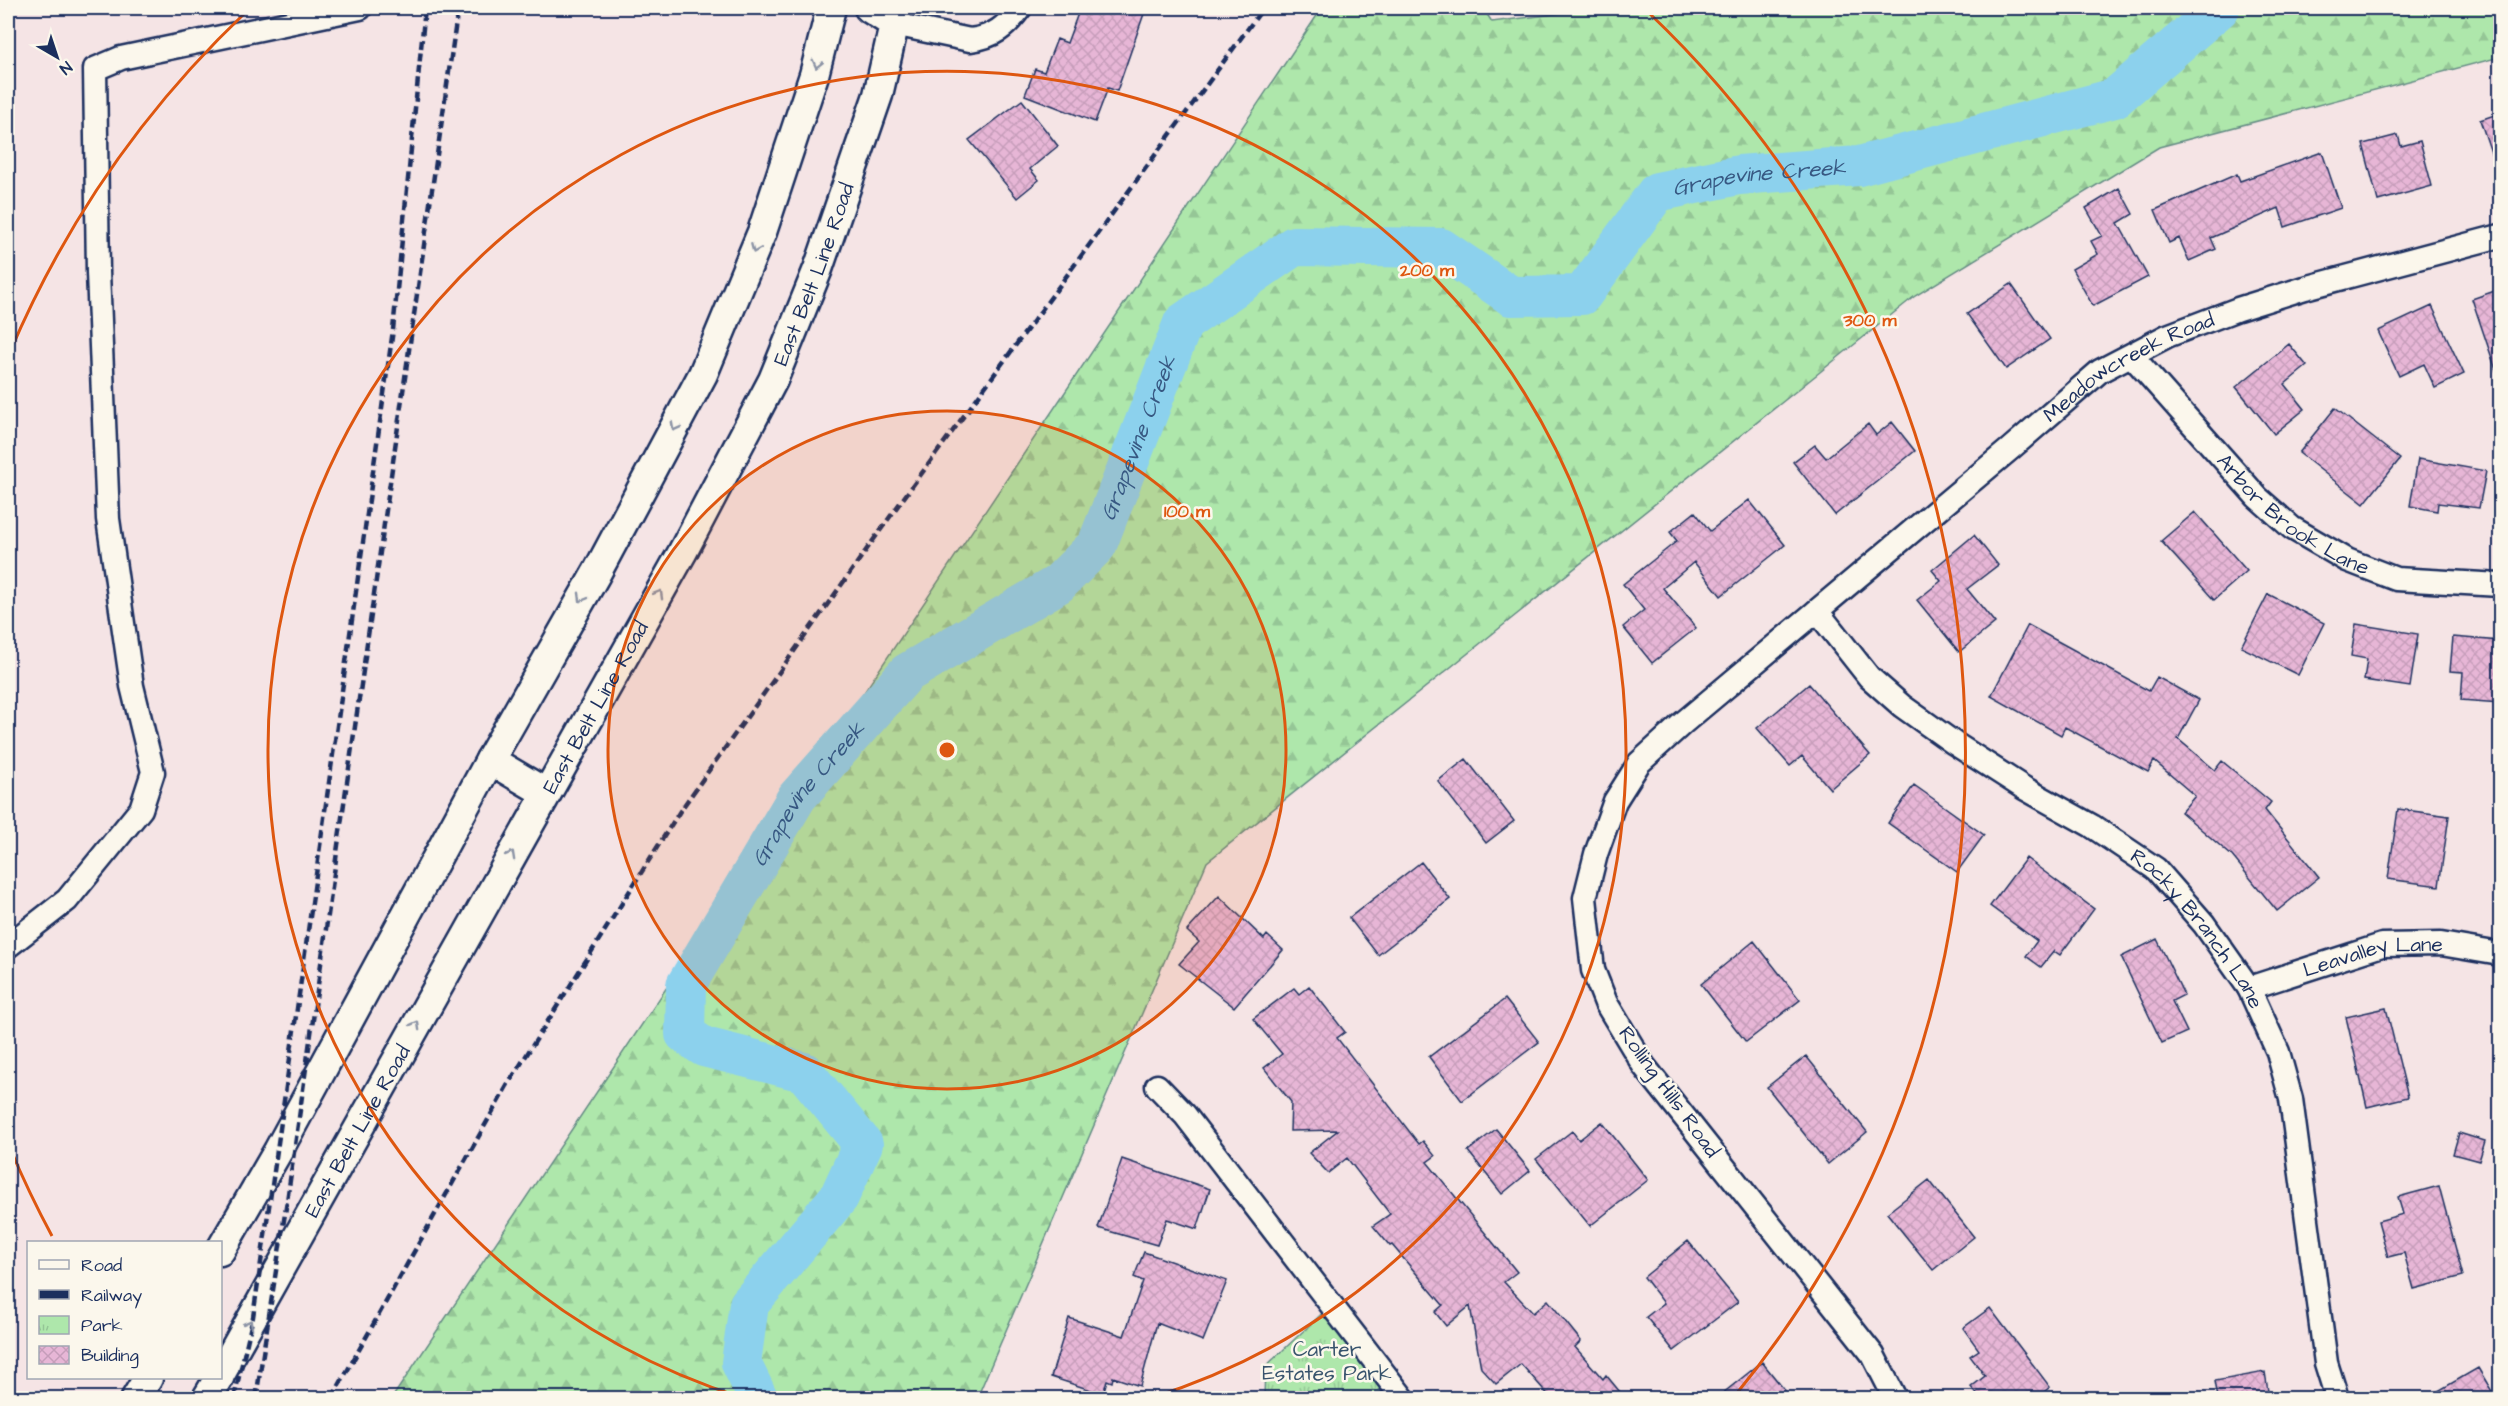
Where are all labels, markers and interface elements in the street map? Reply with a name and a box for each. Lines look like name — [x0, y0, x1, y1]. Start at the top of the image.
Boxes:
north arrow — [27, 27, 87, 87]
text: N — [55, 56, 77, 80]
one-way arrow — [812, 59, 825, 69]
water label: Grapevine Creek — [1670, 152, 1847, 204]
street label: East Belt Line Road — [766, 178, 861, 370]
one-way arrow — [750, 243, 762, 254]
text: 200 m — [1399, 258, 1455, 283]
street label: Meadowcreek Road — [2037, 305, 2218, 429]
text: 300 m — [1842, 308, 1898, 333]
water label: Grapevine Creek — [1093, 351, 1185, 525]
one-way arrow — [671, 420, 682, 431]
street label: Arbor Brook Lane — [2210, 447, 2374, 582]
text: 100 m — [1164, 499, 1211, 524]
one-way arrow — [652, 590, 663, 600]
one-way arrow — [578, 592, 590, 602]
street label: East Belt Line Road — [535, 616, 655, 799]
water label: Grapevine Creek — [744, 714, 873, 872]
centre of rings — [937, 740, 957, 760]
street label: Rocky Branch Lane — [2125, 841, 2271, 1013]
one-way arrow — [504, 851, 515, 861]
street label: Leavalley Lane — [2299, 929, 2443, 984]
street label: Rolling Hills Road — [1610, 1020, 1727, 1165]
one-way arrow — [409, 1021, 421, 1031]
street label: East Belt Line Road — [297, 1039, 417, 1222]
legend — [27, 1241, 222, 1379]
text: Road — [81, 1253, 122, 1278]
text: Railway — [81, 1283, 142, 1309]
text: Park — [81, 1313, 123, 1338]
one-way arrow — [242, 1320, 253, 1330]
park label: Carter Estates Park — [1262, 1335, 1392, 1388]
text: Building — [81, 1343, 139, 1369]

